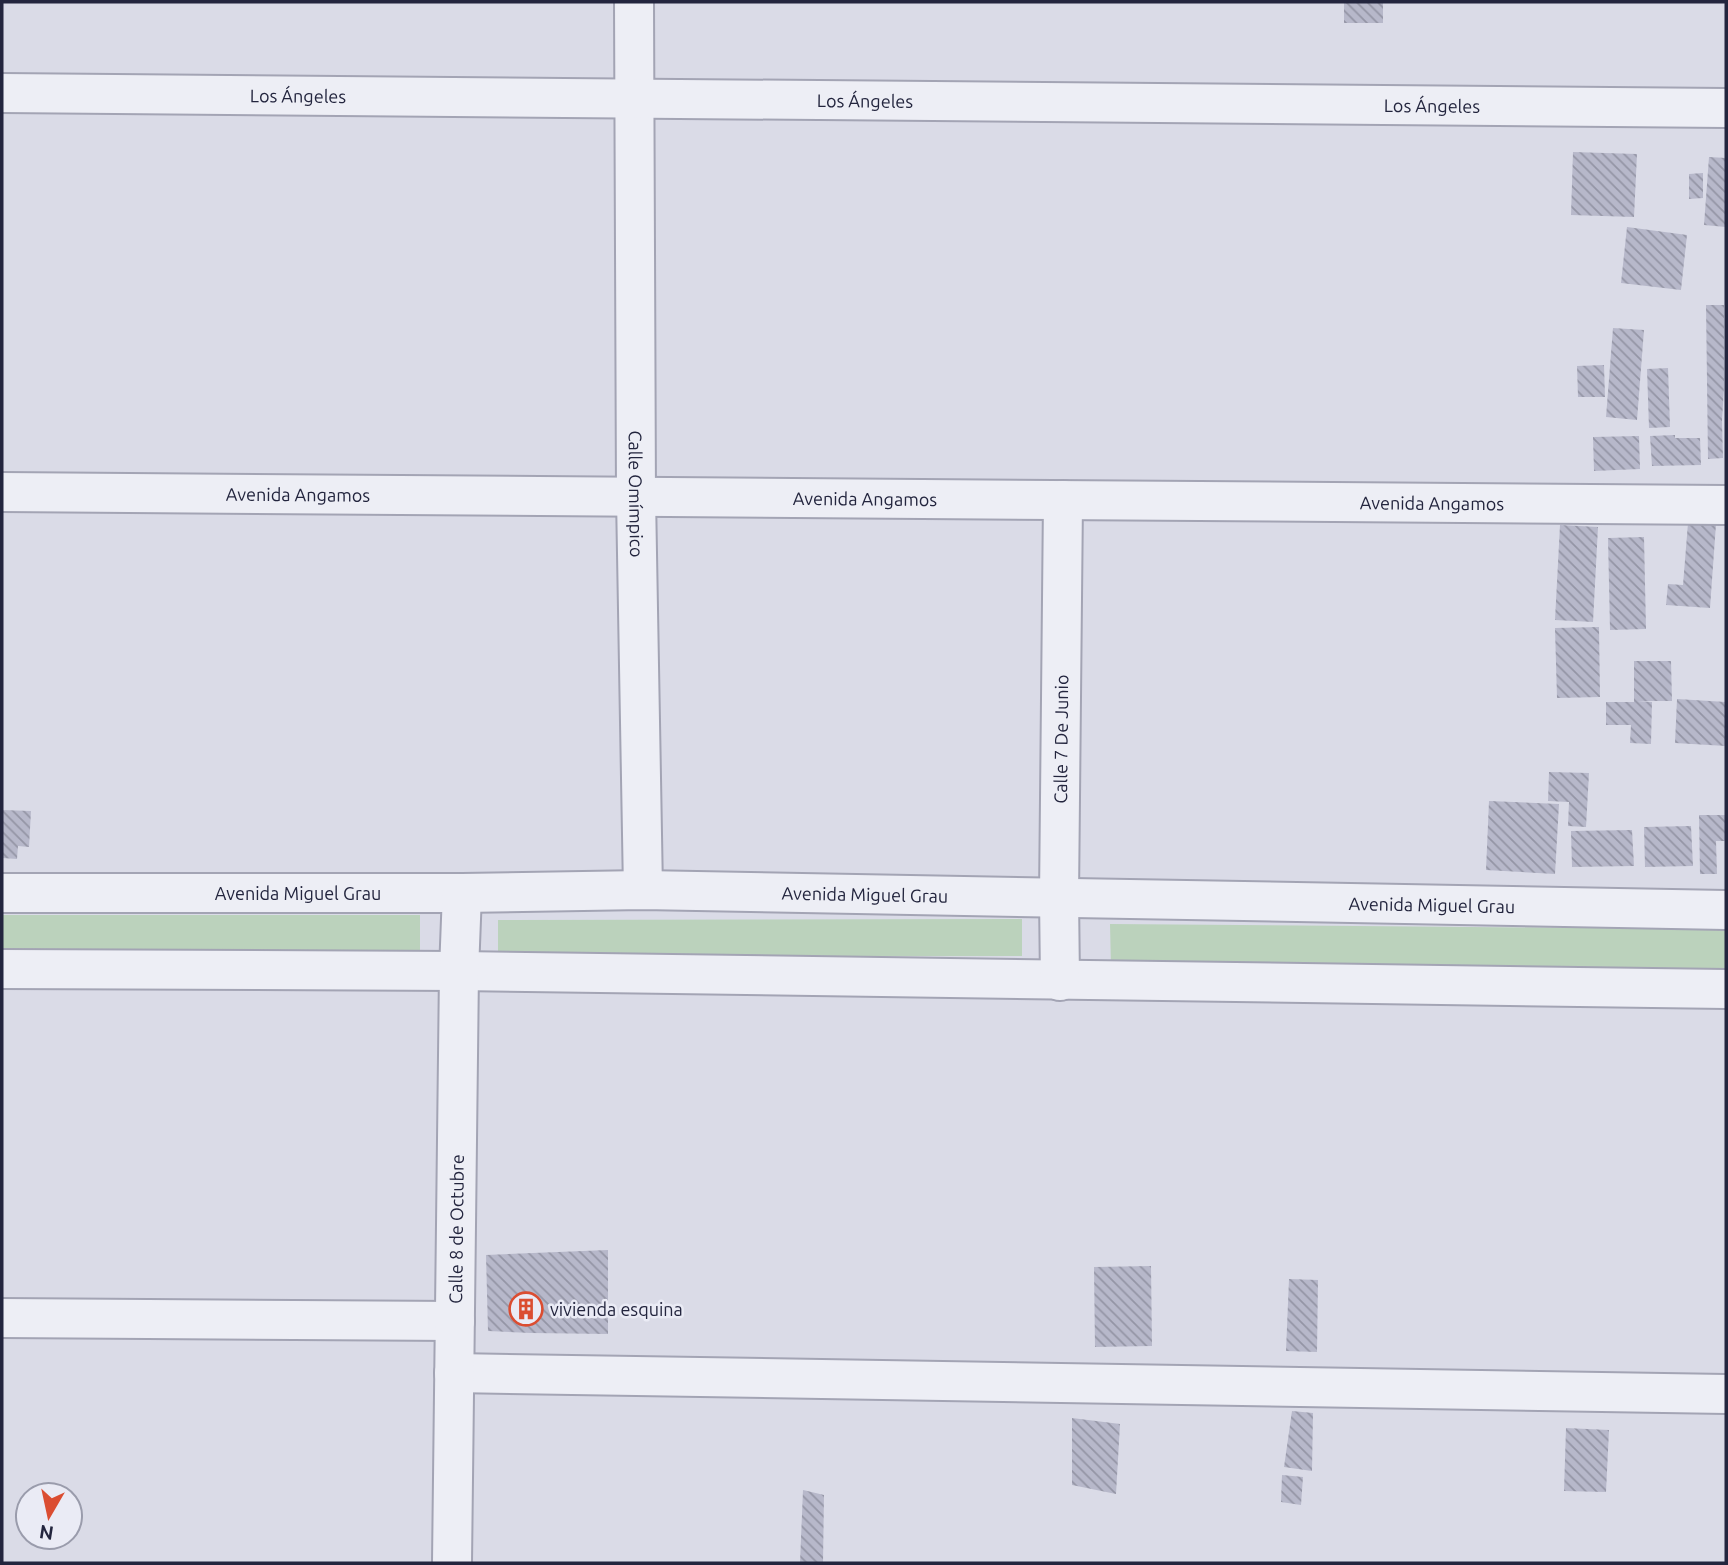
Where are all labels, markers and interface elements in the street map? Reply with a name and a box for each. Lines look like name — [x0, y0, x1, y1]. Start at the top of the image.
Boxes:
street label: Los Ángeles — [250, 84, 346, 106]
street label: Los Ángeles — [817, 89, 913, 111]
street label: Los Ángeles — [1384, 94, 1480, 116]
street label: Calle Omímpico — [626, 430, 647, 558]
street label: Avenida Angamos — [226, 484, 370, 505]
street label: Avenida Angamos — [793, 488, 937, 509]
street label: Avenida Angamos — [1360, 492, 1504, 513]
street label: Calle 7 De Junio — [1050, 674, 1071, 804]
street label: Avenida Miguel Grau — [215, 883, 381, 903]
street label: Avenida Miguel Grau — [782, 883, 948, 906]
street label: Avenida Miguel Grau — [1348, 893, 1515, 916]
street label: Calle 8 de Octubre — [445, 1154, 467, 1304]
building icon: vivienda esquina — [507, 1290, 545, 1328]
place label: vivienda esquina — [550, 1299, 683, 1319]
north arrow — [14, 1481, 84, 1551]
text: N — [38, 1521, 55, 1545]

